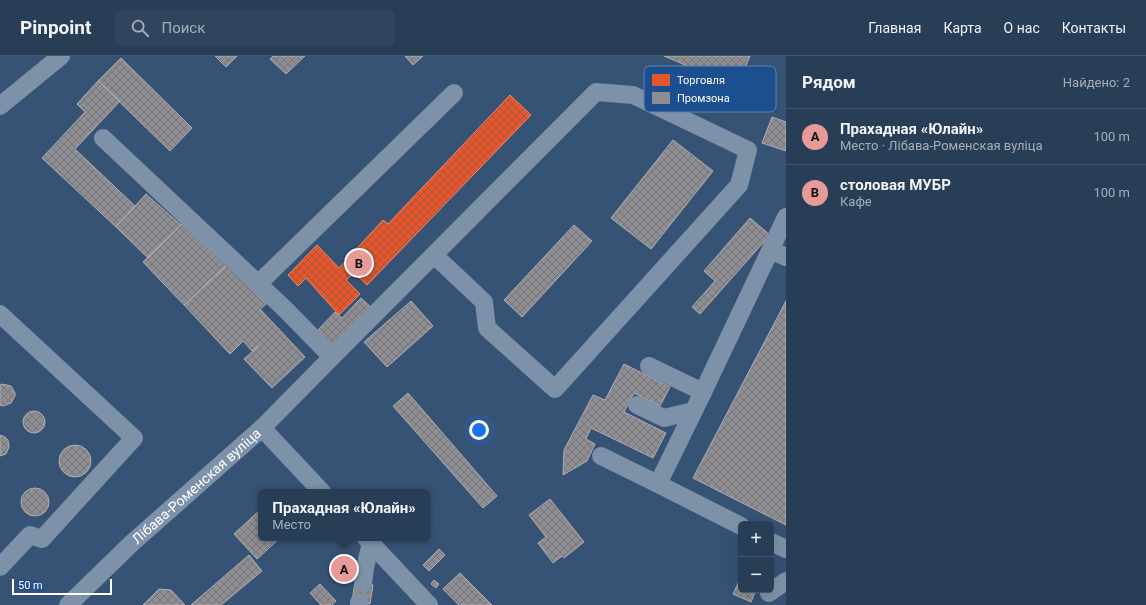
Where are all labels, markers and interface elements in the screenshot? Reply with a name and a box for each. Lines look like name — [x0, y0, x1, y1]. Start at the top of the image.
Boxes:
search box — [115, 10, 395, 46]
text: Pinpoint — [20, 16, 91, 39]
icon: search — [129, 17, 151, 39]
text: Поиск — [161, 19, 205, 37]
text: Главная — [868, 20, 921, 36]
text: Карта — [943, 20, 982, 36]
text: О нас — [1004, 20, 1040, 36]
text: Контакты — [1062, 20, 1126, 36]
legend — [644, 66, 776, 112]
text: Рядом — [802, 72, 856, 92]
text: Торговля — [677, 74, 725, 87]
text: Найдено: 2 — [1063, 75, 1130, 90]
text: Промзона — [677, 92, 730, 105]
text: Прахадная «Юлайн» — [840, 120, 983, 138]
text: A — [811, 129, 819, 144]
text: 100 m — [1093, 129, 1130, 144]
text: Место · Лібава-Роменская вуліца — [840, 138, 1043, 153]
text: столовая МУБР — [840, 176, 951, 194]
text: B — [811, 185, 819, 200]
text: 100 m — [1093, 185, 1130, 200]
text: Кафе — [840, 194, 872, 209]
pin: B — [346, 248, 372, 278]
your location — [469, 420, 489, 440]
street label: Лібава-Роменская вуліца — [129, 425, 264, 547]
popup — [258, 489, 430, 541]
text: Прахадная «Юлайн» — [272, 499, 416, 517]
text: Место — [272, 517, 311, 532]
map controls — [738, 521, 774, 593]
button: + — [738, 521, 774, 557]
pin: A — [331, 554, 357, 584]
button: − — [738, 557, 774, 593]
scale bar — [12, 577, 112, 596]
text: 50 m — [18, 579, 43, 592]

